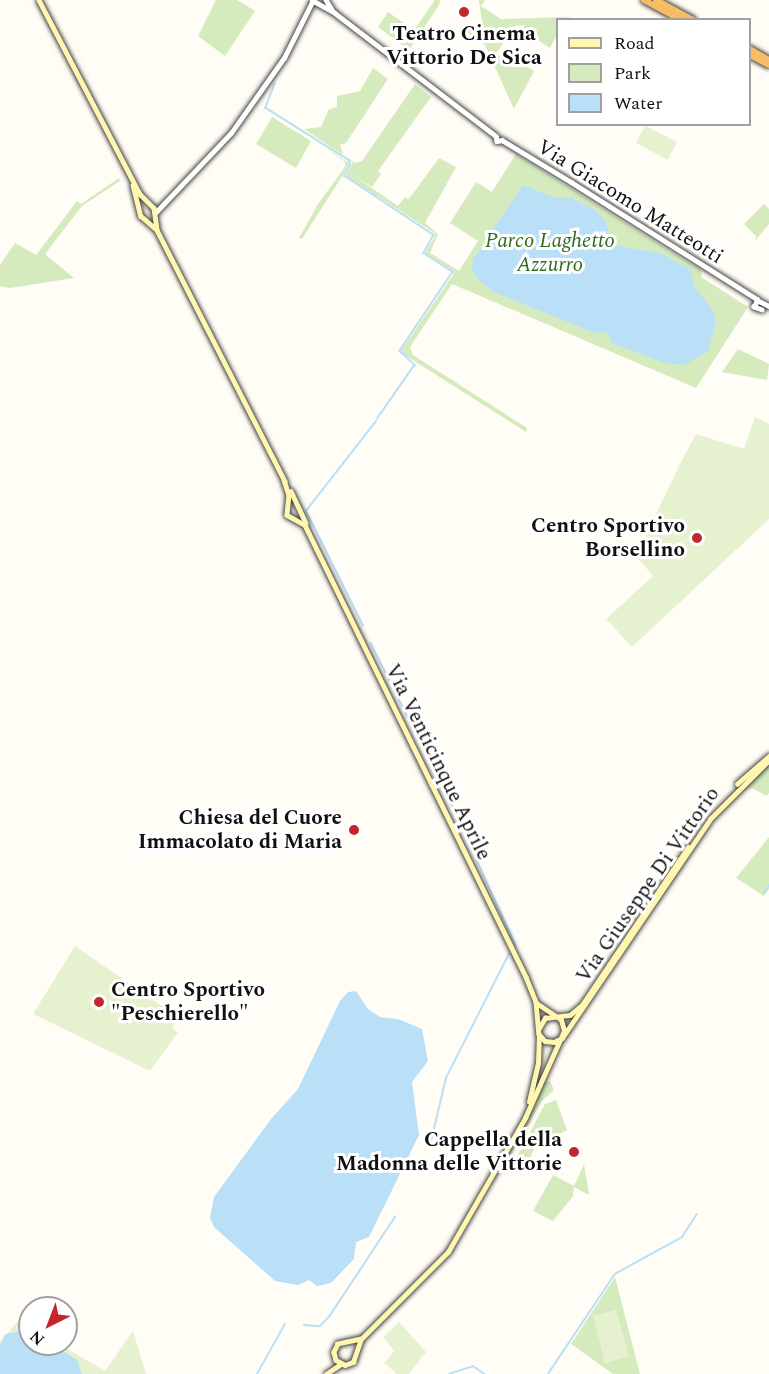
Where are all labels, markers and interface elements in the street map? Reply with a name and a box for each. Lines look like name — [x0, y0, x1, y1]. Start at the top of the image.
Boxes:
marker: Teatro Cinema Vittorio De Sica — [457, 5, 471, 19]
legend — [556, 18, 751, 126]
place label: Teatro Cinema Vittorio De Sica — [386, 21, 542, 71]
text: Road — [614, 30, 655, 57]
text: Park — [614, 60, 651, 87]
text: Water — [614, 90, 662, 117]
street label: Via Giacomo Matteotti — [532, 134, 728, 270]
park label: Parco Laghetto Azzurro — [485, 228, 615, 278]
place label: Centro Sportivo Borsellino — [531, 513, 685, 563]
marker: Centro Sportivo Borsellino — [690, 531, 704, 545]
street label: Via Venticinque Aprile — [380, 660, 496, 864]
street label: Via Giuseppe Di Vittorio — [571, 782, 725, 988]
place label: Chiesa del Cuore Immacolato di Maria — [138, 805, 342, 855]
marker: Chiesa del Cuore Immacolato di Maria — [347, 823, 361, 837]
place label: Centro Sportivo "Peschierello" — [111, 977, 265, 1027]
marker: Centro Sportivo "Peschierello" — [92, 995, 106, 1009]
place label: Cappella della Madonna delle Vittorie — [336, 1127, 562, 1177]
marker: Cappella della Madonna delle Vittorie — [567, 1145, 581, 1159]
north arrow — [18, 1296, 78, 1356]
text: N — [24, 1325, 50, 1351]

